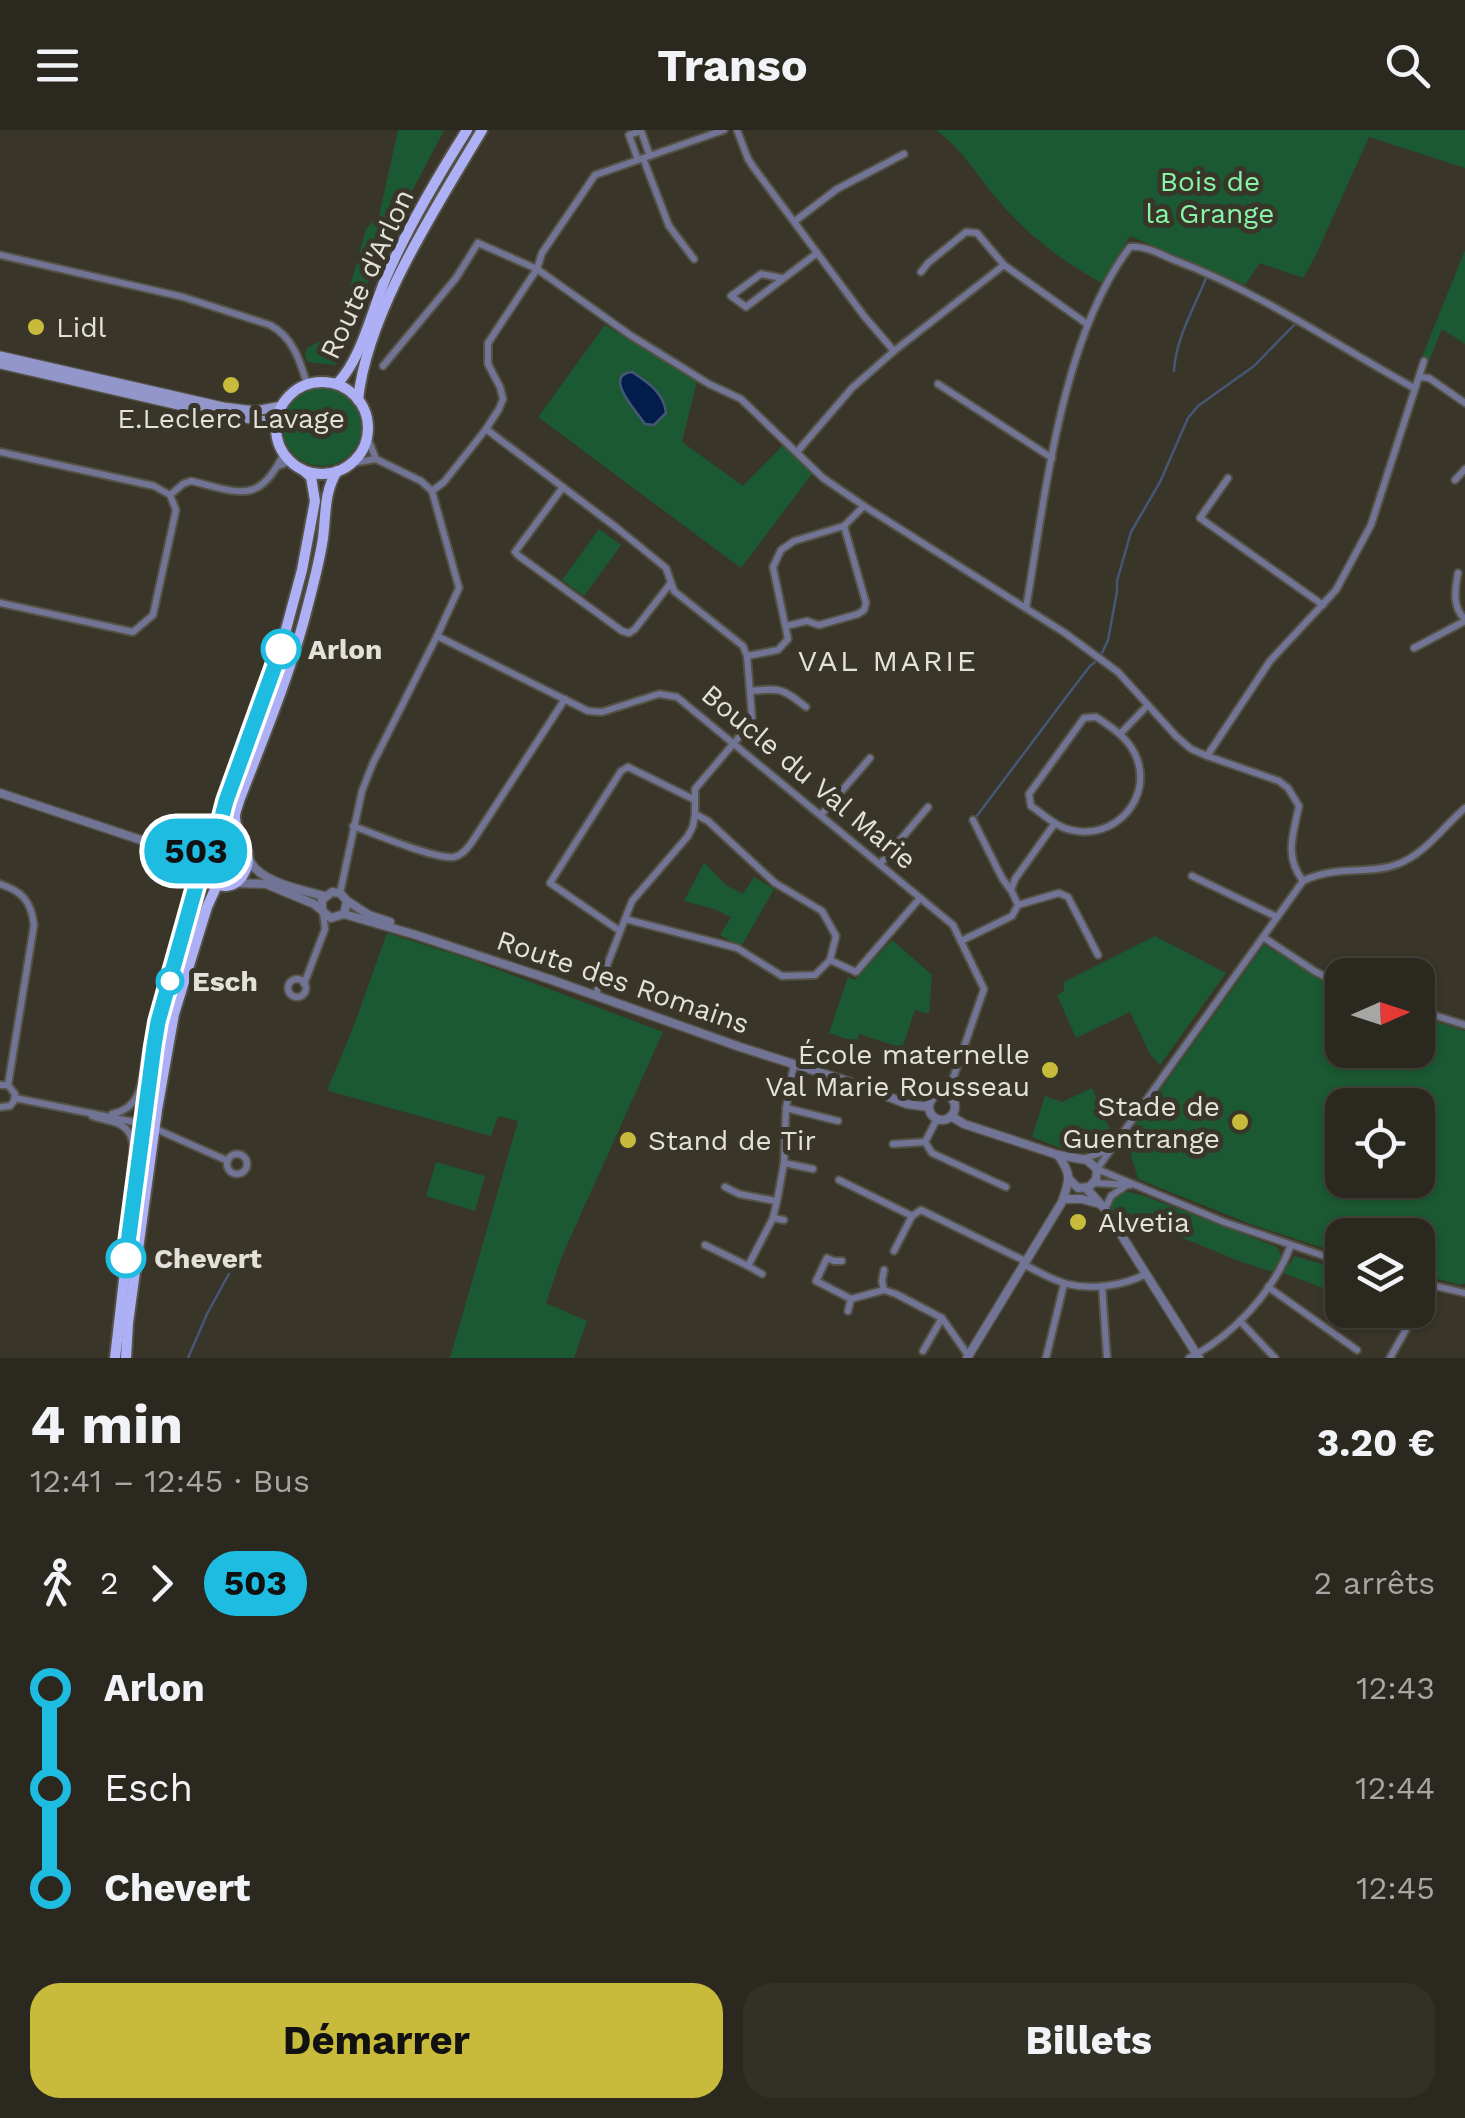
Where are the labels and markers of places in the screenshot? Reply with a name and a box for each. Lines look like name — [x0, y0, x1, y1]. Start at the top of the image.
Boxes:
place label: Lidl — [56, 311, 107, 344]
marker: Lidl — [25, 316, 47, 338]
marker: E.Leclerc Lavage — [220, 374, 242, 396]
place label: E.Leclerc Lavage — [117, 402, 345, 435]
marker: Arlon — [262, 630, 300, 668]
place label: Arlon — [308, 633, 382, 666]
place label: Esch — [192, 965, 258, 998]
marker: Esch — [157, 968, 183, 994]
place label: École maternelle Val Marie Rousseau — [765, 1038, 1030, 1103]
marker: École maternelle Val Marie Rousseau — [1039, 1059, 1061, 1081]
place label: Stade de Guentrange — [1062, 1090, 1220, 1155]
marker: Stade de Guentrange — [1229, 1111, 1251, 1133]
place label: Stand de Tir — [648, 1124, 816, 1157]
marker: Stand de Tir — [617, 1129, 639, 1151]
place label: Alvetia — [1098, 1206, 1190, 1239]
marker: Alvetia — [1067, 1211, 1089, 1233]
marker: Chevert — [107, 1239, 145, 1277]
place label: Chevert — [154, 1242, 262, 1275]

